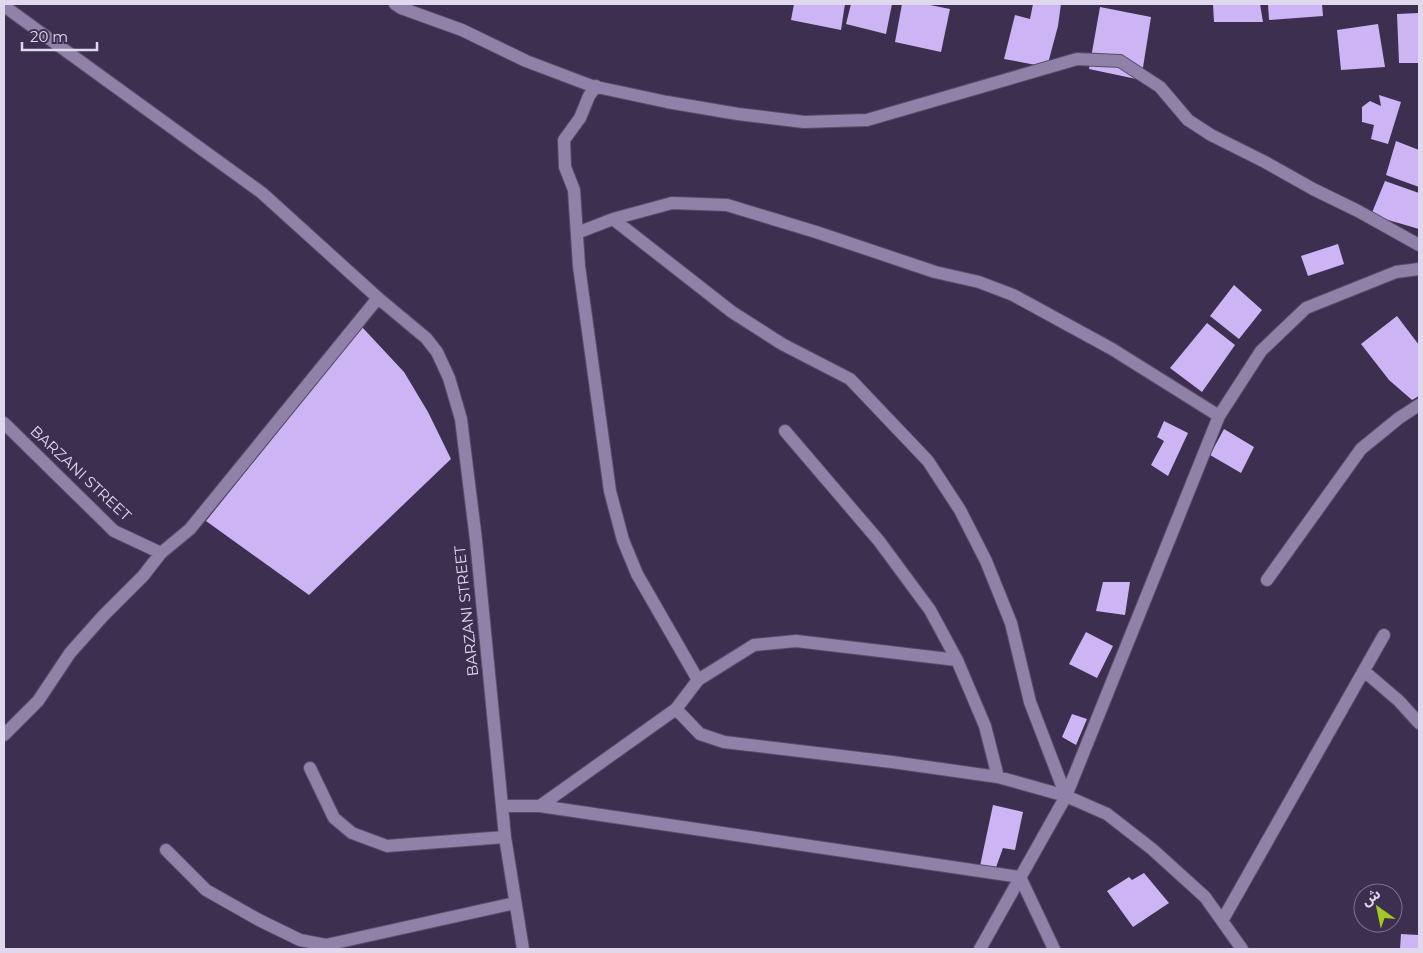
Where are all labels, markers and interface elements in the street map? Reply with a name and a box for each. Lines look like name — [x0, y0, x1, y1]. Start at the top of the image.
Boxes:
scale bar — [22, 20, 98, 52]
text: 20 m — [30, 27, 68, 46]
street label: BARZANI STREET — [27, 421, 136, 525]
street label: BARZANI STREET — [450, 544, 482, 677]
north arrow — [1353, 883, 1403, 933]
text: ش — [1358, 884, 1384, 910]

